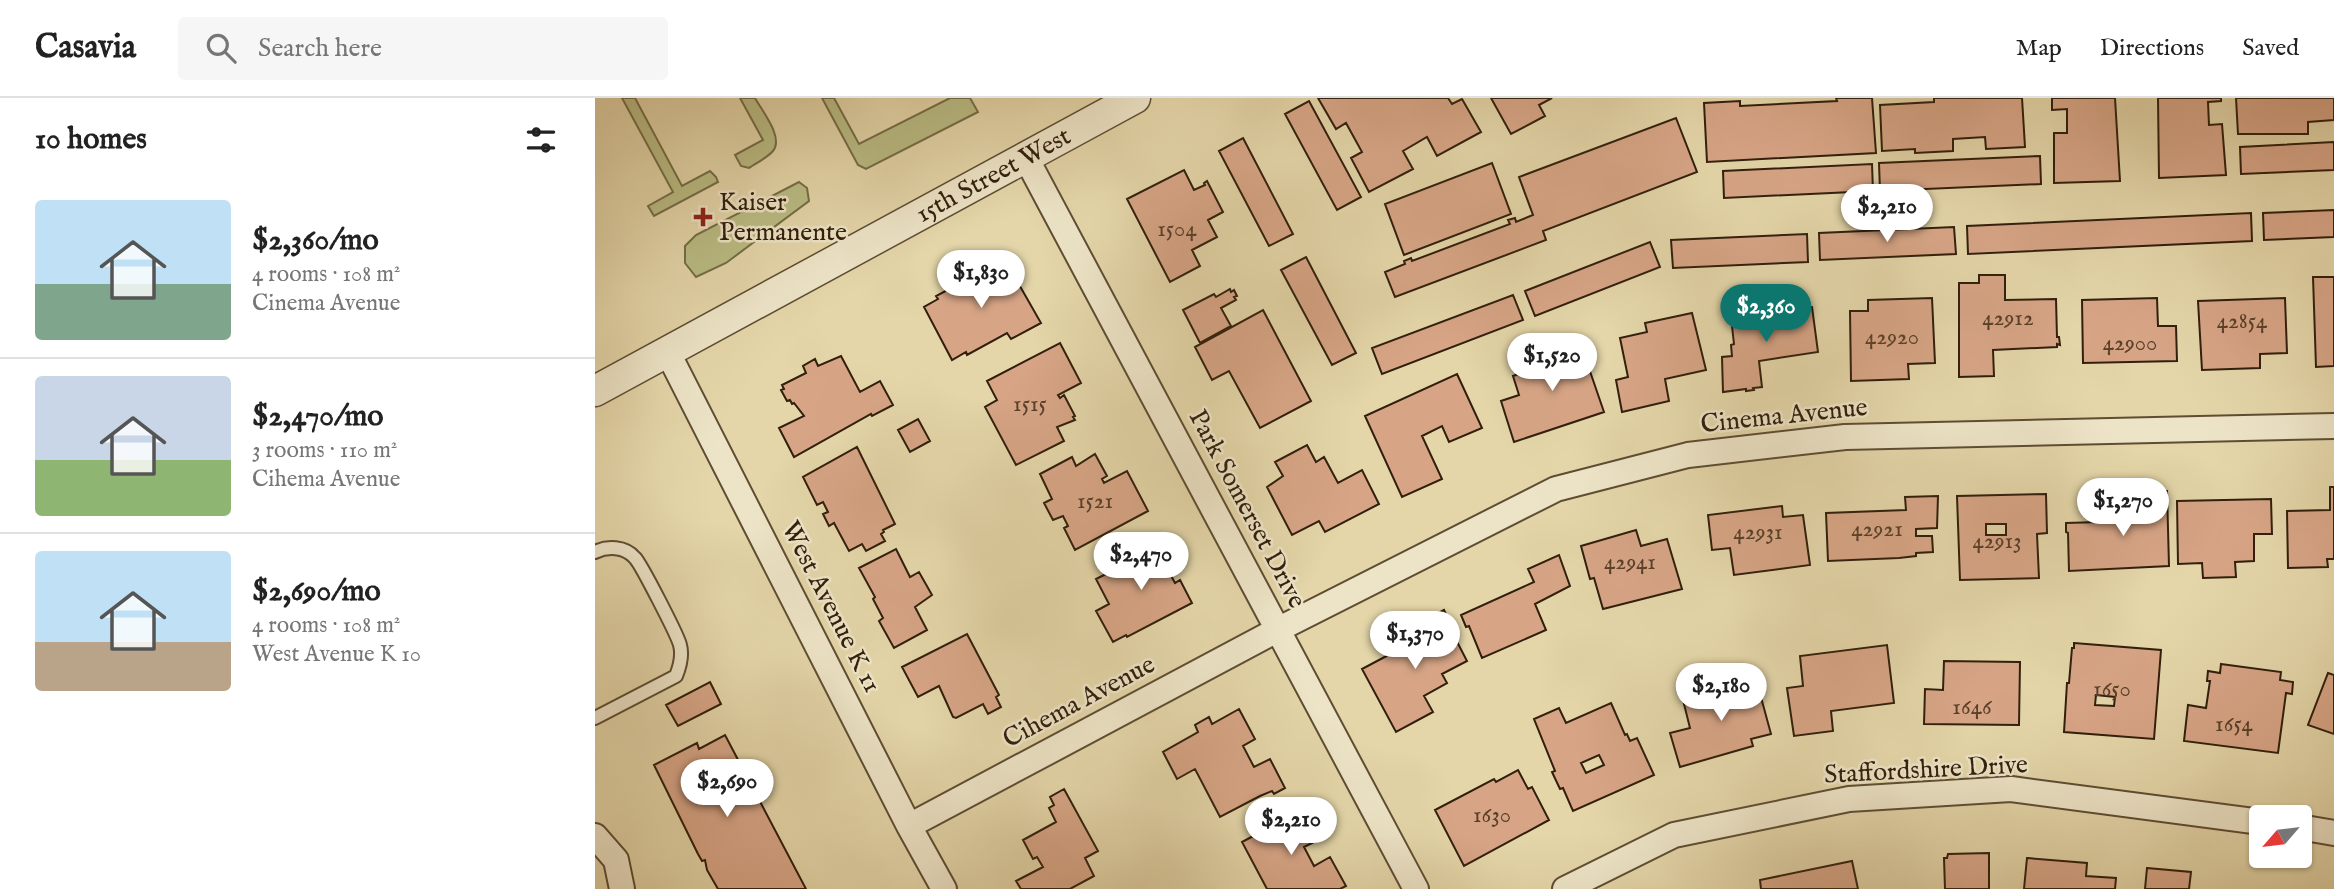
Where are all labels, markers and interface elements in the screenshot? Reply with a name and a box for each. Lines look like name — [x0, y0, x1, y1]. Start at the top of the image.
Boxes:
search box — [178, 17, 668, 80]
text: Casavia — [35, 27, 136, 69]
icon: search — [202, 29, 240, 67]
text: Search here — [258, 32, 382, 65]
text: Map — [2016, 33, 2062, 64]
text: Directions — [2100, 33, 2204, 64]
text: Saved — [2242, 33, 2299, 64]
street label: 15th Street West — [910, 120, 1076, 230]
text: 10 homes — [35, 121, 147, 159]
icon: filters — [522, 121, 560, 159]
pin: $2,210 — [1830, 184, 1944, 244]
place label: Kaiser Permanente — [719, 186, 847, 249]
text: $2,210 — [1857, 192, 1917, 221]
marker: Kaiser Permanente — [693, 207, 713, 227]
house number: 1504 — [1157, 215, 1197, 244]
text: $2,360/mo — [252, 222, 379, 260]
icon: home — [91, 228, 175, 312]
pin: $1,830 — [924, 250, 1038, 310]
text: $1,830 — [953, 258, 1009, 287]
text: 4 rooms · 108 m² — [252, 260, 400, 289]
pin: $2,360 — [1709, 285, 1823, 344]
text: Cinema Avenue — [252, 289, 400, 318]
text: $2,360 — [1736, 292, 1796, 321]
house number: 42912 — [1982, 304, 2034, 333]
house number: 42854 — [2217, 307, 2268, 336]
house number: 42920 — [1865, 323, 1919, 352]
house number: 42900 — [2103, 329, 2157, 358]
pin: $1,520 — [1495, 334, 1609, 393]
text: $1,520 — [1523, 341, 1581, 370]
house number: 1515 — [1013, 390, 1047, 419]
street label: Cinema Avenue — [1699, 391, 1869, 441]
text: $2,470/mo — [252, 398, 383, 436]
icon: home — [91, 404, 175, 488]
street label: Park Somerset Drive — [1181, 404, 1313, 614]
text: 3 rooms · 110 m² — [252, 436, 397, 465]
text: Cihema Avenue — [252, 465, 400, 494]
pin: $1,270 — [2066, 478, 2180, 538]
text: $1,270 — [2093, 486, 2153, 515]
house number: 1521 — [1077, 487, 1113, 516]
house number: 42921 — [1851, 515, 1903, 544]
street label: West Avenue K 11 — [774, 516, 888, 698]
house number: 42931 — [1733, 518, 1783, 547]
house number: 42913 — [1972, 527, 2022, 556]
pin: $2,470 — [1084, 532, 1198, 592]
text: $2,470 — [1110, 540, 1172, 569]
house number: 42941 — [1604, 548, 1656, 577]
text: $2,690/mo — [252, 573, 381, 611]
icon: home — [91, 579, 175, 663]
text: 4 rooms · 108 m² — [252, 611, 400, 640]
pin: $1,370 — [1358, 612, 1472, 671]
text: $1,370 — [1386, 619, 1444, 648]
text: West Avenue K 10 — [252, 640, 421, 669]
street label: Cihema Avenue — [997, 648, 1161, 756]
pin: $2,180 — [1664, 664, 1778, 723]
text: $2,180 — [1692, 671, 1750, 700]
house number: 1650 — [2093, 675, 2131, 704]
house number: 1646 — [1952, 693, 1993, 722]
house number: 1654 — [2215, 710, 2254, 739]
street label: Staffordshire Drive — [1823, 748, 2029, 792]
pin: $2,690 — [670, 760, 784, 819]
text: $2,690 — [697, 767, 757, 796]
pin: $2,210 — [1234, 798, 1348, 857]
house number: 1630 — [1473, 801, 1511, 830]
text: $2,210 — [1261, 805, 1321, 834]
north arrow — [2249, 805, 2312, 868]
map controls — [2249, 805, 2312, 868]

